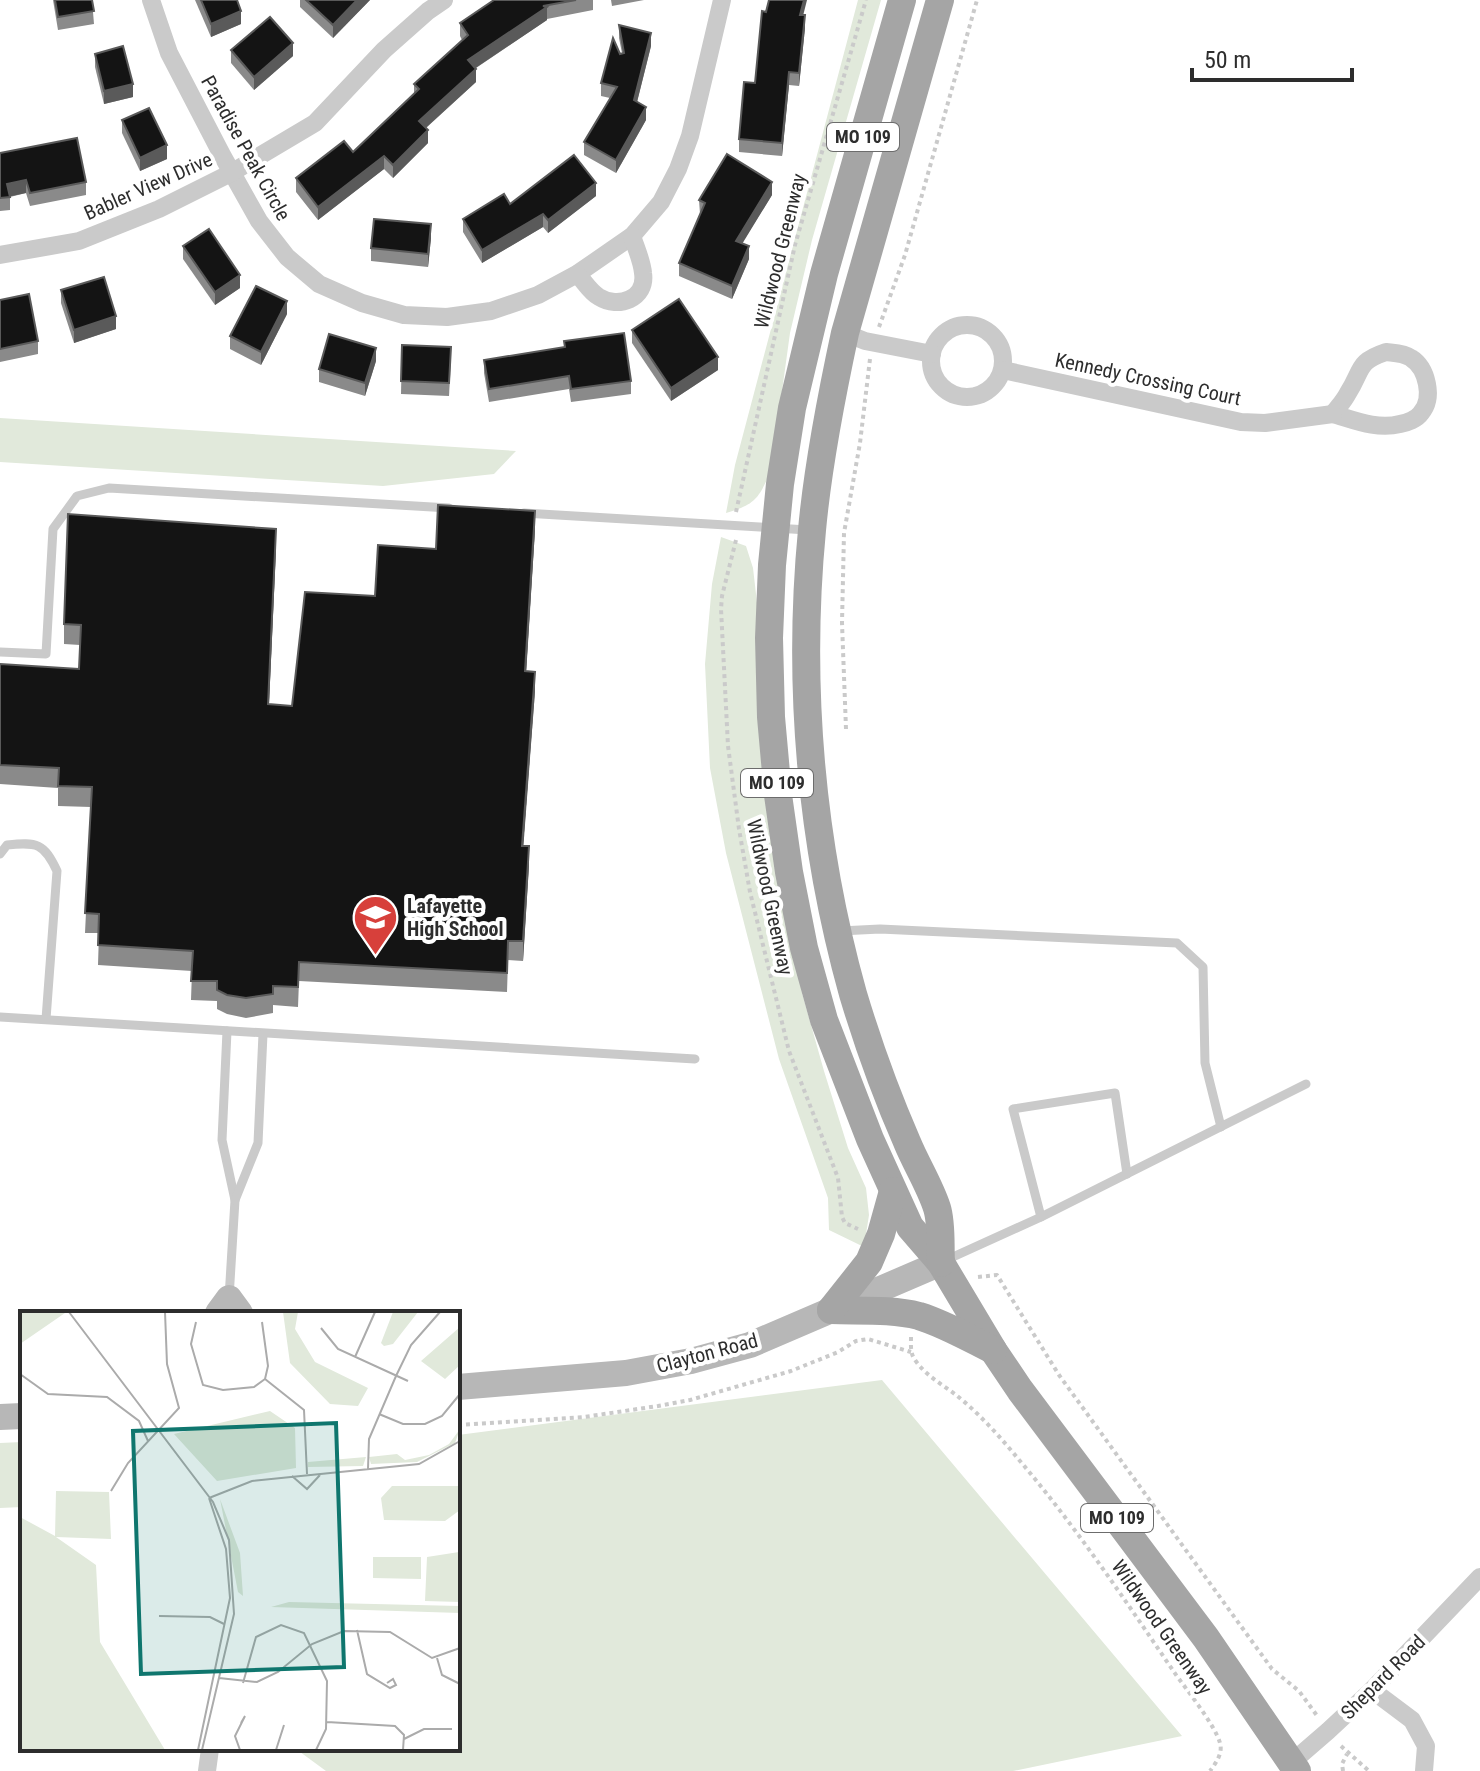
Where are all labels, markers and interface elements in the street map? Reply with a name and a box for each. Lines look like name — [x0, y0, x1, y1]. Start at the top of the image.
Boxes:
scale bar — [1192, 32, 1352, 82]
text: 50 m — [1204, 46, 1251, 74]
street label: Paradise Peak Circle — [196, 71, 296, 225]
road number: MO 109 — [827, 123, 899, 151]
street label: Babler View Drive — [80, 147, 216, 225]
street label: Wildwood Greenway — [749, 171, 811, 331]
street label: Kennedy Crossing Court — [1053, 348, 1243, 410]
road number: MO 109 — [741, 769, 813, 797]
street label: Wildwood Greenway — [742, 817, 798, 977]
school or university icon: Lafayette High School — [352, 893, 400, 956]
place label: Lafayette High School — [407, 894, 504, 941]
inset map — [20, 1311, 460, 1751]
street label: Clayton Road — [654, 1328, 760, 1378]
road number: MO 109 — [1081, 1504, 1153, 1532]
street label: Wildwood Greenway — [1107, 1555, 1217, 1699]
street label: Shepard Road — [1336, 1630, 1430, 1724]

